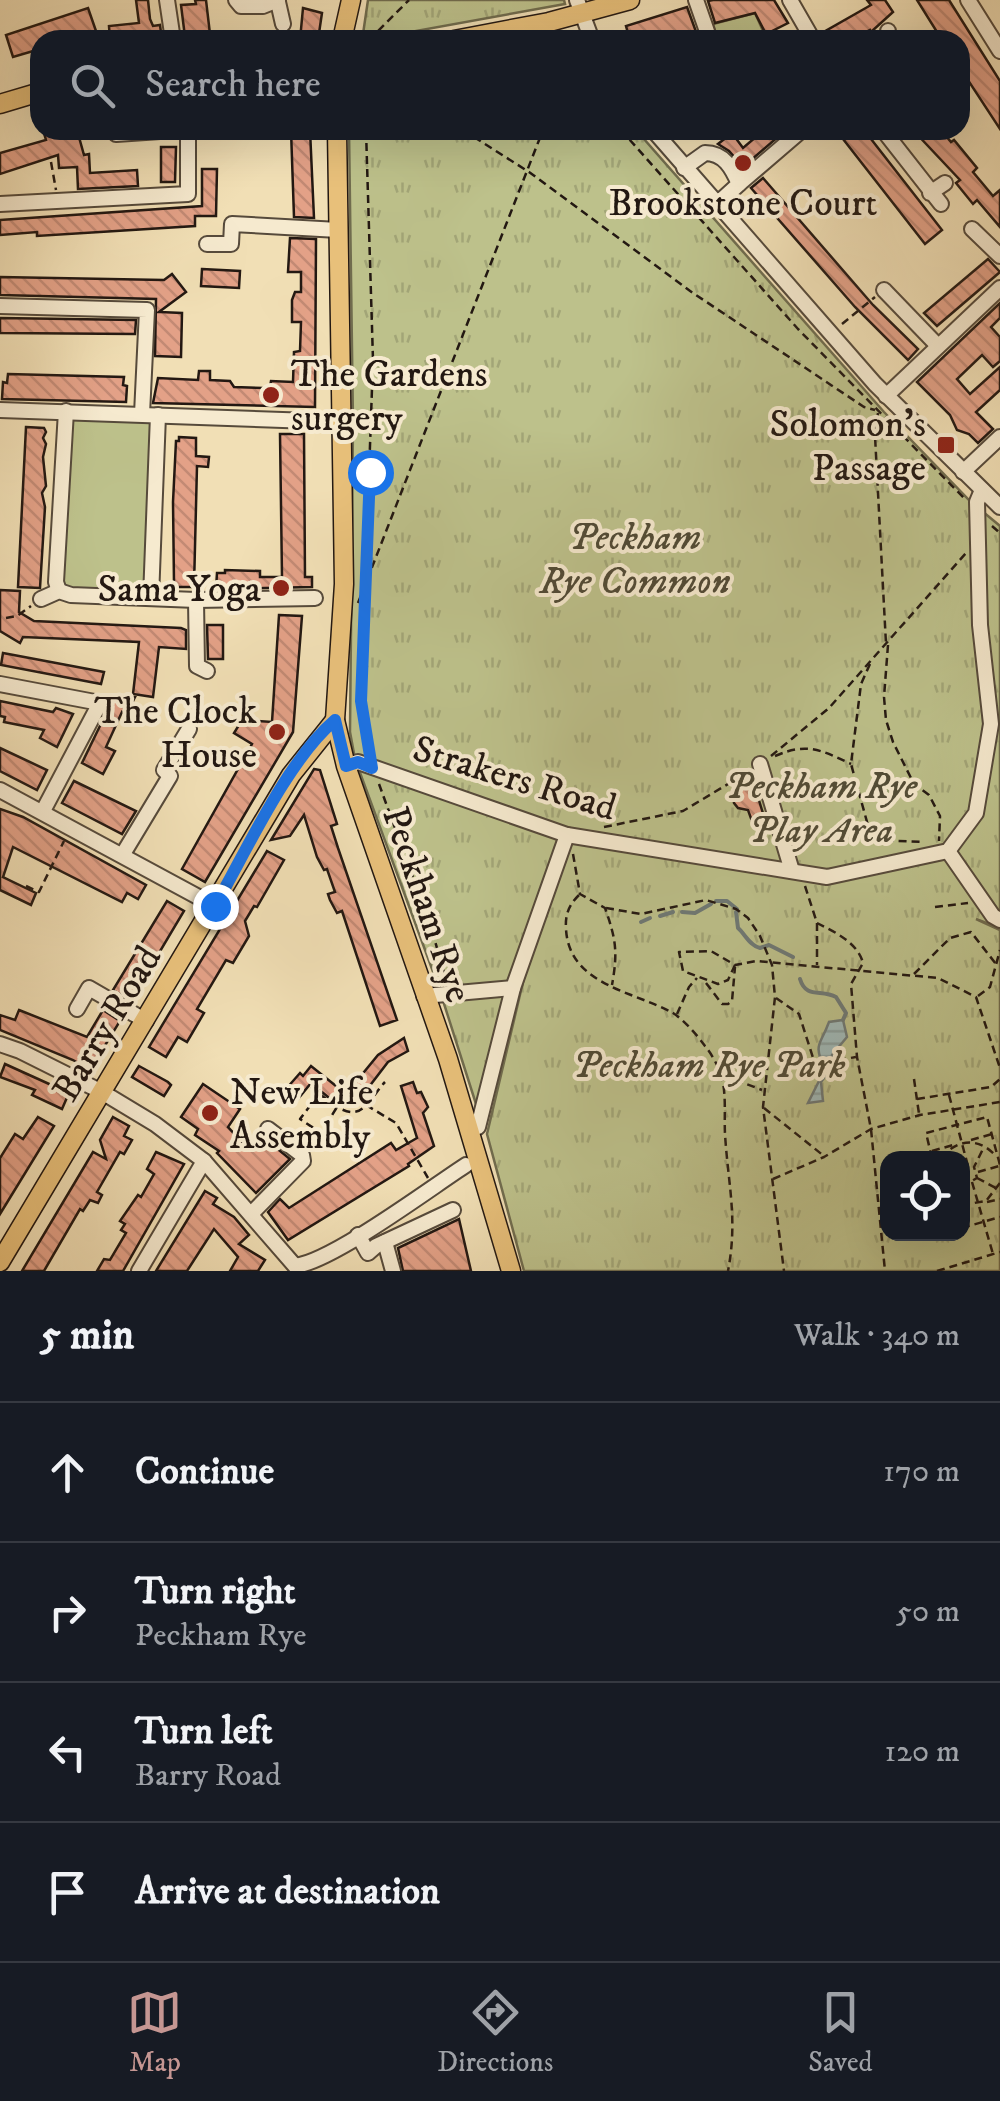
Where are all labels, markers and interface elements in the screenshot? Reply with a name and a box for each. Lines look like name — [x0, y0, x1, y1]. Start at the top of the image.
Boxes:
search box — [30, 30, 970, 140]
icon: search — [65, 58, 120, 113]
text: Search here — [145, 61, 321, 109]
marker: Brookstone Court — [732, 152, 754, 174]
place label: Brookstone Court — [608, 180, 878, 228]
place label: The Gardens surgery — [291, 351, 487, 443]
marker: The Gardens surgery — [260, 384, 282, 406]
place label: Solomon's Passage — [770, 401, 926, 493]
marker: Solomon's Passage — [935, 434, 957, 456]
route start — [348, 450, 394, 496]
park label: Peckham Rye Common — [539, 514, 730, 606]
place label: Sama Yoga — [97, 566, 261, 614]
marker: Sama Yoga — [270, 577, 292, 599]
place label: The Clock House — [94, 688, 257, 780]
marker: The Clock House — [266, 721, 288, 743]
street label: Strakers Road — [407, 725, 622, 833]
park label: Peckham Rye Play Area — [725, 763, 918, 855]
street label: Peckham Rye — [370, 800, 482, 1009]
route end — [193, 884, 239, 930]
street label: Barry Road — [43, 937, 173, 1111]
park label: Peckham Rye Park — [572, 1042, 846, 1090]
place label: New Life Assembly — [230, 1069, 373, 1161]
marker: New Life Assembly — [199, 1102, 221, 1124]
map controls — [880, 1151, 970, 1241]
button: locate — [880, 1151, 970, 1241]
text: 5 min — [40, 1310, 134, 1362]
text: Walk · 340 m — [794, 1316, 960, 1356]
icon: ahead — [40, 1445, 95, 1500]
text: Continue — [135, 1448, 274, 1496]
text: 170 m — [883, 1452, 960, 1492]
text: Turn right — [135, 1568, 296, 1616]
icon: right — [40, 1585, 95, 1640]
text: 50 m — [896, 1592, 960, 1632]
text: Peckham Rye — [135, 1616, 307, 1656]
text: Turn left — [135, 1708, 273, 1756]
icon: left — [40, 1725, 95, 1780]
text: 120 m — [884, 1732, 960, 1772]
text: Barry Road — [135, 1756, 281, 1796]
icon: arrive — [40, 1865, 95, 1920]
text: Arrive at destination — [135, 1868, 440, 1916]
tab: Map — [127, 1985, 182, 2080]
tab: Directions — [437, 1985, 553, 2080]
tab: Saved — [808, 1985, 873, 2080]

